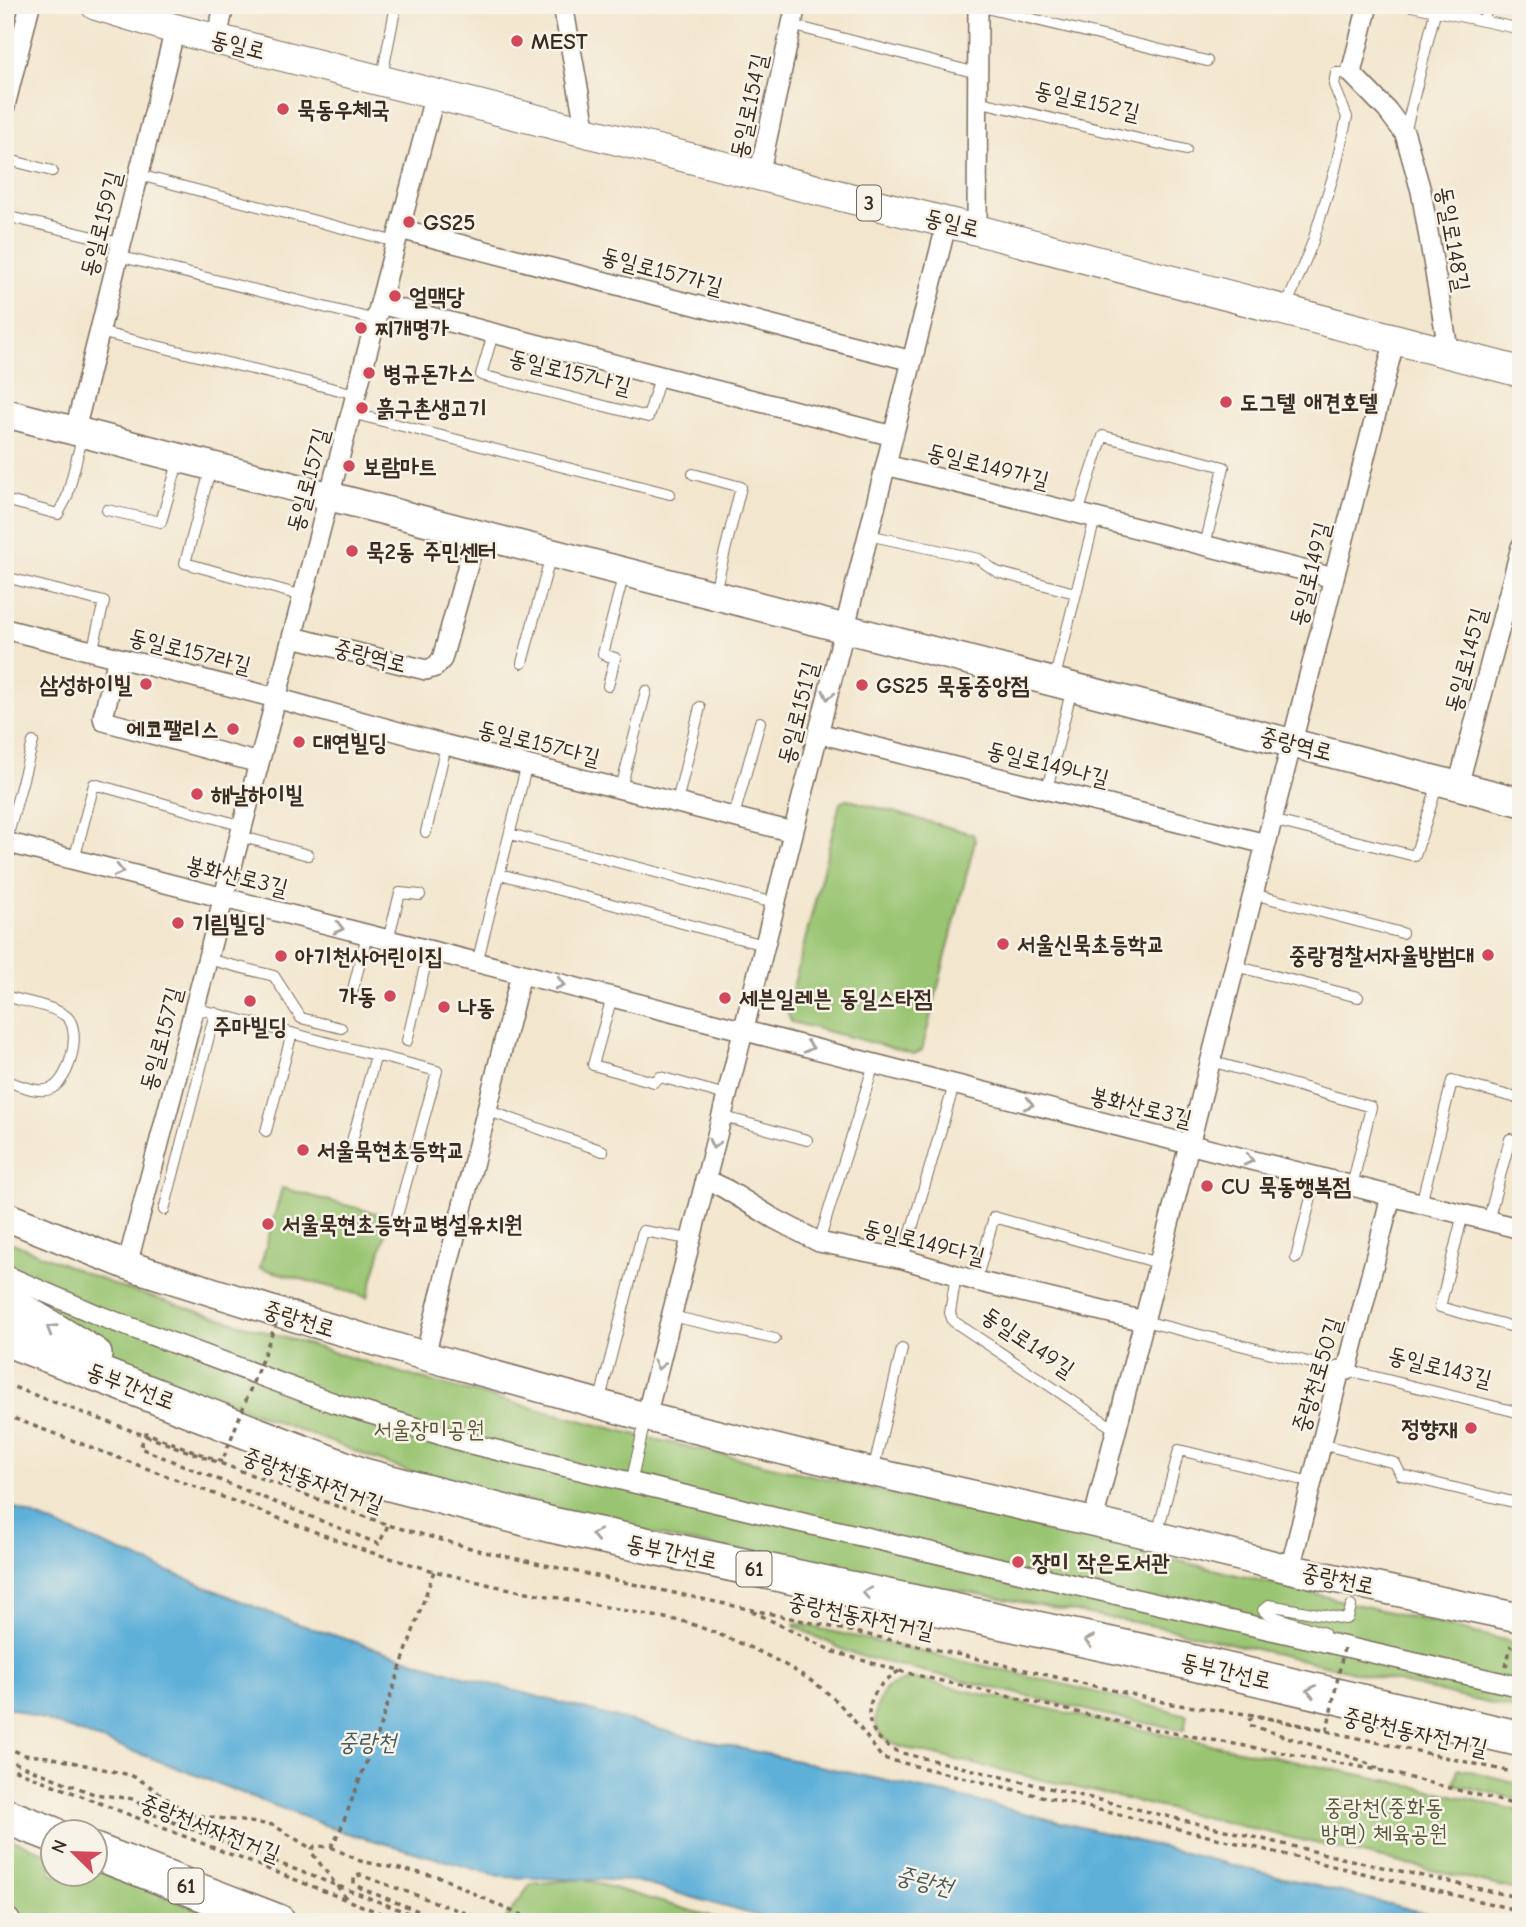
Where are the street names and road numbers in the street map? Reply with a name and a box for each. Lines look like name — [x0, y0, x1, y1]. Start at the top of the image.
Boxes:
street label: 동일로 — [208, 25, 268, 65]
street label: 동일로154길 — [725, 51, 773, 161]
street label: 동일로152길 — [1032, 76, 1142, 126]
street label: 동일로159길 — [75, 168, 127, 280]
street label: 동일로148길 — [1430, 184, 1476, 294]
road number: 3 — [857, 186, 881, 220]
street label: 동일로 — [922, 203, 982, 243]
street label: 동일로157가길 — [598, 242, 726, 300]
street label: 동일로157나길 — [506, 344, 634, 400]
street label: 동일로157길 — [281, 425, 335, 535]
street label: 동일로149가길 — [924, 438, 1052, 494]
street label: 동일로149길 — [1284, 519, 1336, 629]
street label: 동일로145길 — [1439, 605, 1493, 715]
street label: 동일로157라길 — [126, 623, 254, 679]
street label: 중랑역로 — [331, 634, 409, 678]
street label: 동일로151길 — [772, 659, 824, 767]
street label: 동일로157다길 — [475, 715, 603, 771]
street label: 중랑역로 — [1257, 722, 1335, 766]
street label: 동일로149나길 — [984, 736, 1112, 792]
street label: 봉화산로3길 — [183, 850, 291, 902]
street label: 동일로157길 — [134, 984, 188, 1094]
street label: 봉화산로3길 — [1087, 1081, 1195, 1133]
street label: 동일로149다길 — [860, 1214, 988, 1270]
street label: 중랑천로 — [260, 1295, 338, 1343]
street label: 동일로149길 — [976, 1301, 1080, 1383]
street label: 중랑천로50길 — [1287, 1314, 1347, 1436]
street label: 동일로143길 — [1385, 1341, 1495, 1393]
street label: 동부간선로 — [83, 1357, 179, 1415]
street label: 중랑천동자전거길 — [239, 1442, 387, 1518]
street label: 동부간선로 — [624, 1529, 720, 1575]
road number: 61 — [736, 1552, 772, 1586]
street label: 중랑천로 — [1299, 1558, 1377, 1600]
street label: 중랑천동자전거길 — [786, 1587, 936, 1645]
street label: 동부간선로 — [1178, 1647, 1274, 1695]
street label: 중랑천동자전거길 — [1340, 1702, 1490, 1762]
street label: 중랑천서자전거길 — [136, 1789, 284, 1867]
road number: 61 — [168, 1868, 204, 1904]

